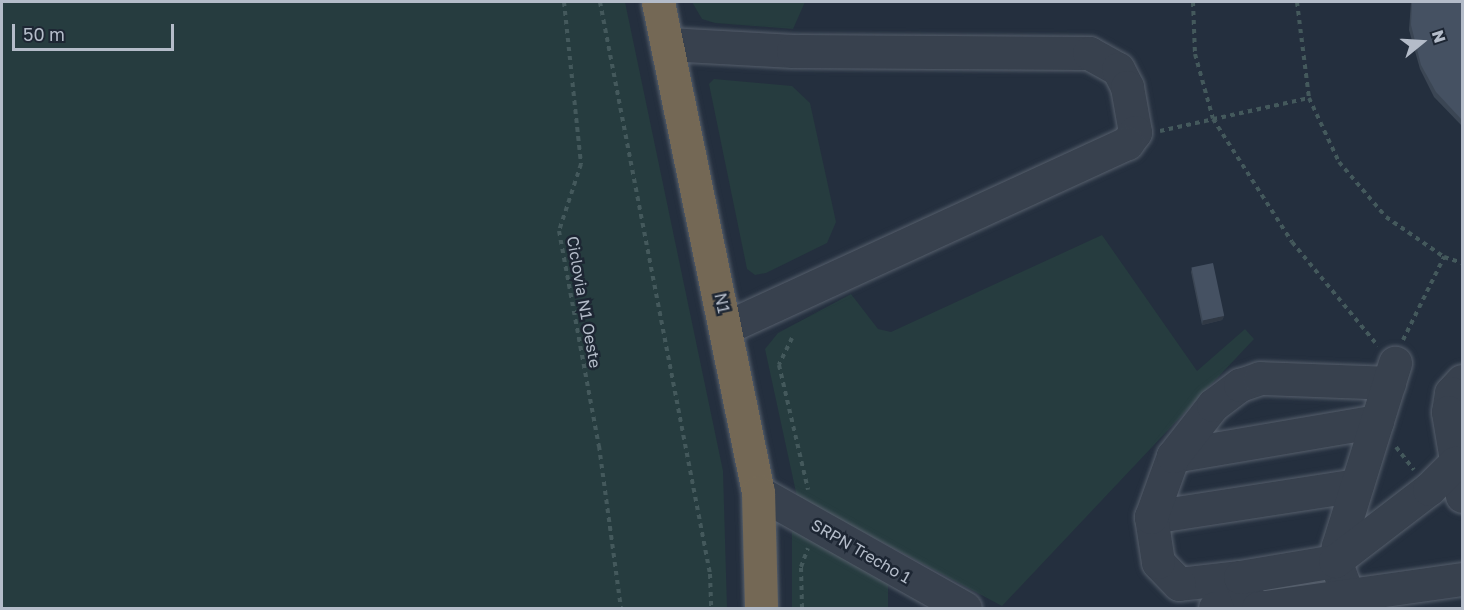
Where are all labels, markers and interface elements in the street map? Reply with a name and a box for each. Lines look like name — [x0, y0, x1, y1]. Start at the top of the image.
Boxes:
scale bar — [15, 12, 177, 50]
north arrow — [1392, 12, 1452, 72]
text: 50 m — [23, 23, 65, 45]
text: N — [1428, 28, 1451, 45]
street label: Ciclovia N1 Oeste — [563, 235, 605, 369]
street label: N1 — [711, 291, 733, 315]
street label: SRPN Trecho 1 — [808, 515, 914, 587]

